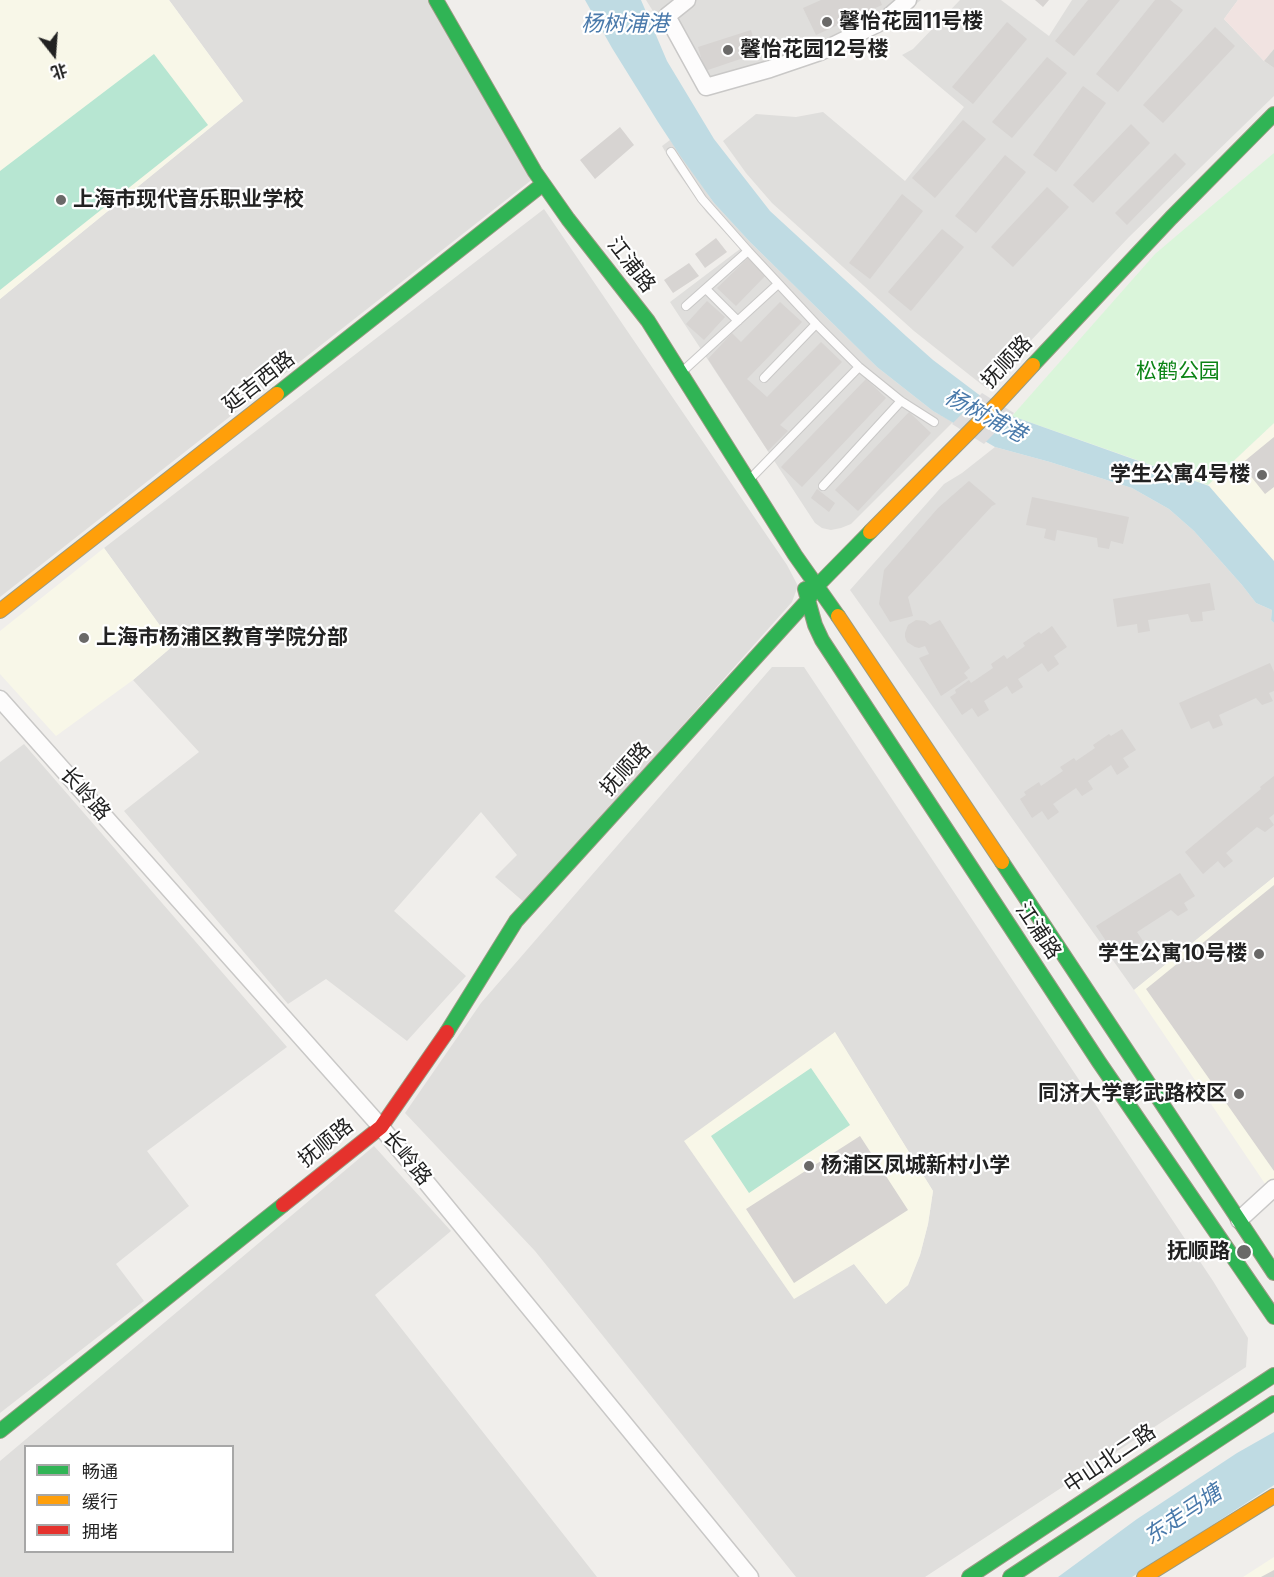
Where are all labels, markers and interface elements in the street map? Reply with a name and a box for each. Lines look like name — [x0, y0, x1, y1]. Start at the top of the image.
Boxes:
place label: 馨怡花园11号楼 — [839, 9, 983, 35]
water label: 杨树浦港 — [581, 11, 669, 37]
marker: 馨怡花园11号楼 — [820, 15, 834, 29]
north arrow — [24, 24, 84, 84]
place label: 馨怡花园12号楼 — [740, 37, 888, 63]
marker: 馨怡花园12号楼 — [721, 43, 735, 57]
text: 北 — [49, 59, 70, 83]
place label: 上海市现代音乐职业学校 — [73, 187, 304, 213]
marker: 上海市现代音乐职业学校 — [54, 193, 68, 207]
street label: 江浦路 — [602, 232, 660, 298]
street label: 抚顺路 — [976, 330, 1038, 394]
street label: 延吉西路 — [218, 346, 300, 418]
park label: 松鹤公园 — [1136, 359, 1220, 385]
water label: 杨树浦港 — [940, 384, 1030, 448]
place label: 学生公寓4号楼 — [1110, 462, 1250, 488]
marker: 学生公寓4号楼 — [1255, 468, 1269, 482]
place label: 上海市杨浦区教育学院分部 — [96, 625, 348, 651]
marker: 上海市杨浦区教育学院分部 — [77, 631, 91, 645]
street label: 抚顺路 — [596, 737, 656, 801]
street label: 长岭路 — [55, 762, 115, 826]
street label: 江浦路 — [1010, 898, 1066, 964]
place label: 学生公寓10号楼 — [1098, 941, 1247, 967]
marker: 学生公寓10号楼 — [1252, 947, 1266, 961]
place label: 同济大学彰武路校区 — [1038, 1081, 1227, 1107]
marker: 同济大学彰武路校区 — [1232, 1087, 1246, 1101]
street label: 抚顺路 — [294, 1113, 358, 1173]
street label: 长岭路 — [377, 1126, 437, 1190]
place label: 杨浦区凤城新村小学 — [821, 1153, 1010, 1179]
marker: 杨浦区凤城新村小学 — [802, 1159, 816, 1173]
place label: 抚顺路 — [1167, 1239, 1230, 1265]
marker: 抚顺路 — [1235, 1243, 1253, 1261]
street label: 中山北二路 — [1059, 1419, 1161, 1499]
legend — [24, 1445, 234, 1553]
text: 畅通 — [82, 1461, 118, 1482]
water label: 东走马塘 — [1139, 1479, 1227, 1551]
text: 缓行 — [82, 1491, 118, 1512]
text: 拥堵 — [82, 1521, 118, 1542]

